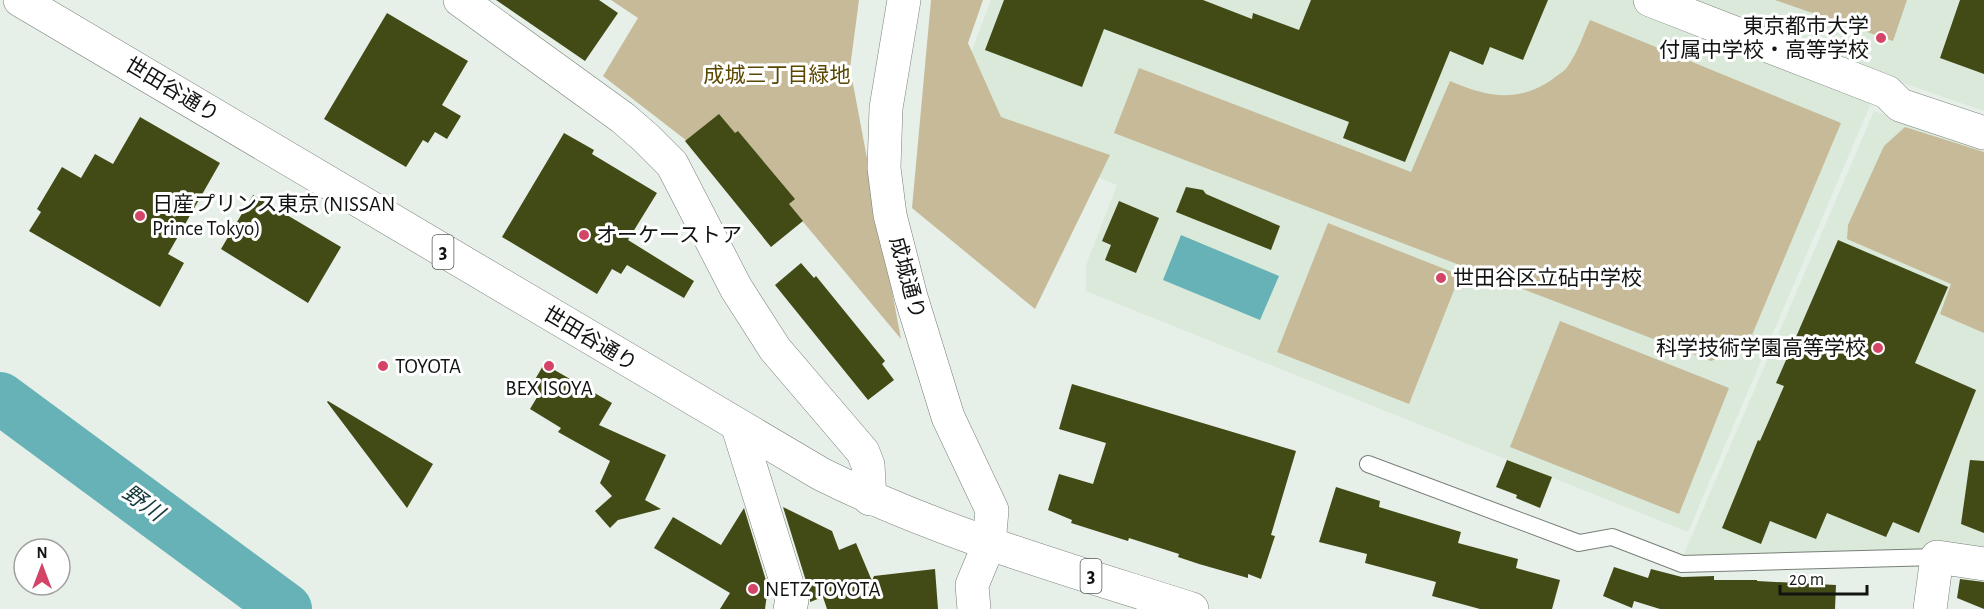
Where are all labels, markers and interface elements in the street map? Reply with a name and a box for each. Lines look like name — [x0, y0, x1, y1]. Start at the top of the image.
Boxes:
place label: 東京都市大学 付属中学校・高等学校 — [1659, 15, 1869, 61]
marker: 東京都市大学 付属中学校・高等学校 — [1874, 31, 1888, 45]
street label: 世田谷通り — [122, 53, 223, 126]
park label: 成城三丁目緑地 — [704, 64, 851, 86]
place label: 日産プリンス東京 (NISSAN Prince Tokyo) — [152, 193, 395, 239]
marker: 日産プリンス東京 (NISSAN Prince Tokyo) — [133, 209, 147, 223]
place label: オーケーストア — [596, 225, 742, 246]
marker: オーケーストア — [577, 228, 591, 242]
street label: 成城通り — [886, 234, 929, 321]
road number: 3 — [432, 235, 454, 269]
place label: 世田谷区立砧中学校 — [1453, 267, 1642, 289]
marker: 世田谷区立砧中学校 — [1434, 271, 1448, 285]
street label: 世田谷通り — [540, 302, 641, 375]
place label: 科学技術学園高等学校 — [1656, 337, 1866, 359]
marker: 科学技術学園高等学校 — [1871, 341, 1885, 355]
place label: TOYOTA — [395, 356, 461, 377]
marker: TOYOTA — [376, 359, 390, 373]
marker: BEX ISOYA — [542, 359, 556, 373]
place label: BEX ISOYA — [505, 378, 593, 399]
water label: 野川 — [119, 481, 169, 526]
north arrow — [12, 537, 72, 597]
text: N — [36, 545, 48, 561]
scale bar — [1780, 558, 1867, 596]
road number: 3 — [1080, 559, 1102, 593]
text: 20 m — [1789, 571, 1824, 589]
place label: NETZ TOYOTA — [765, 579, 881, 600]
marker: NETZ TOYOTA — [746, 582, 760, 596]

